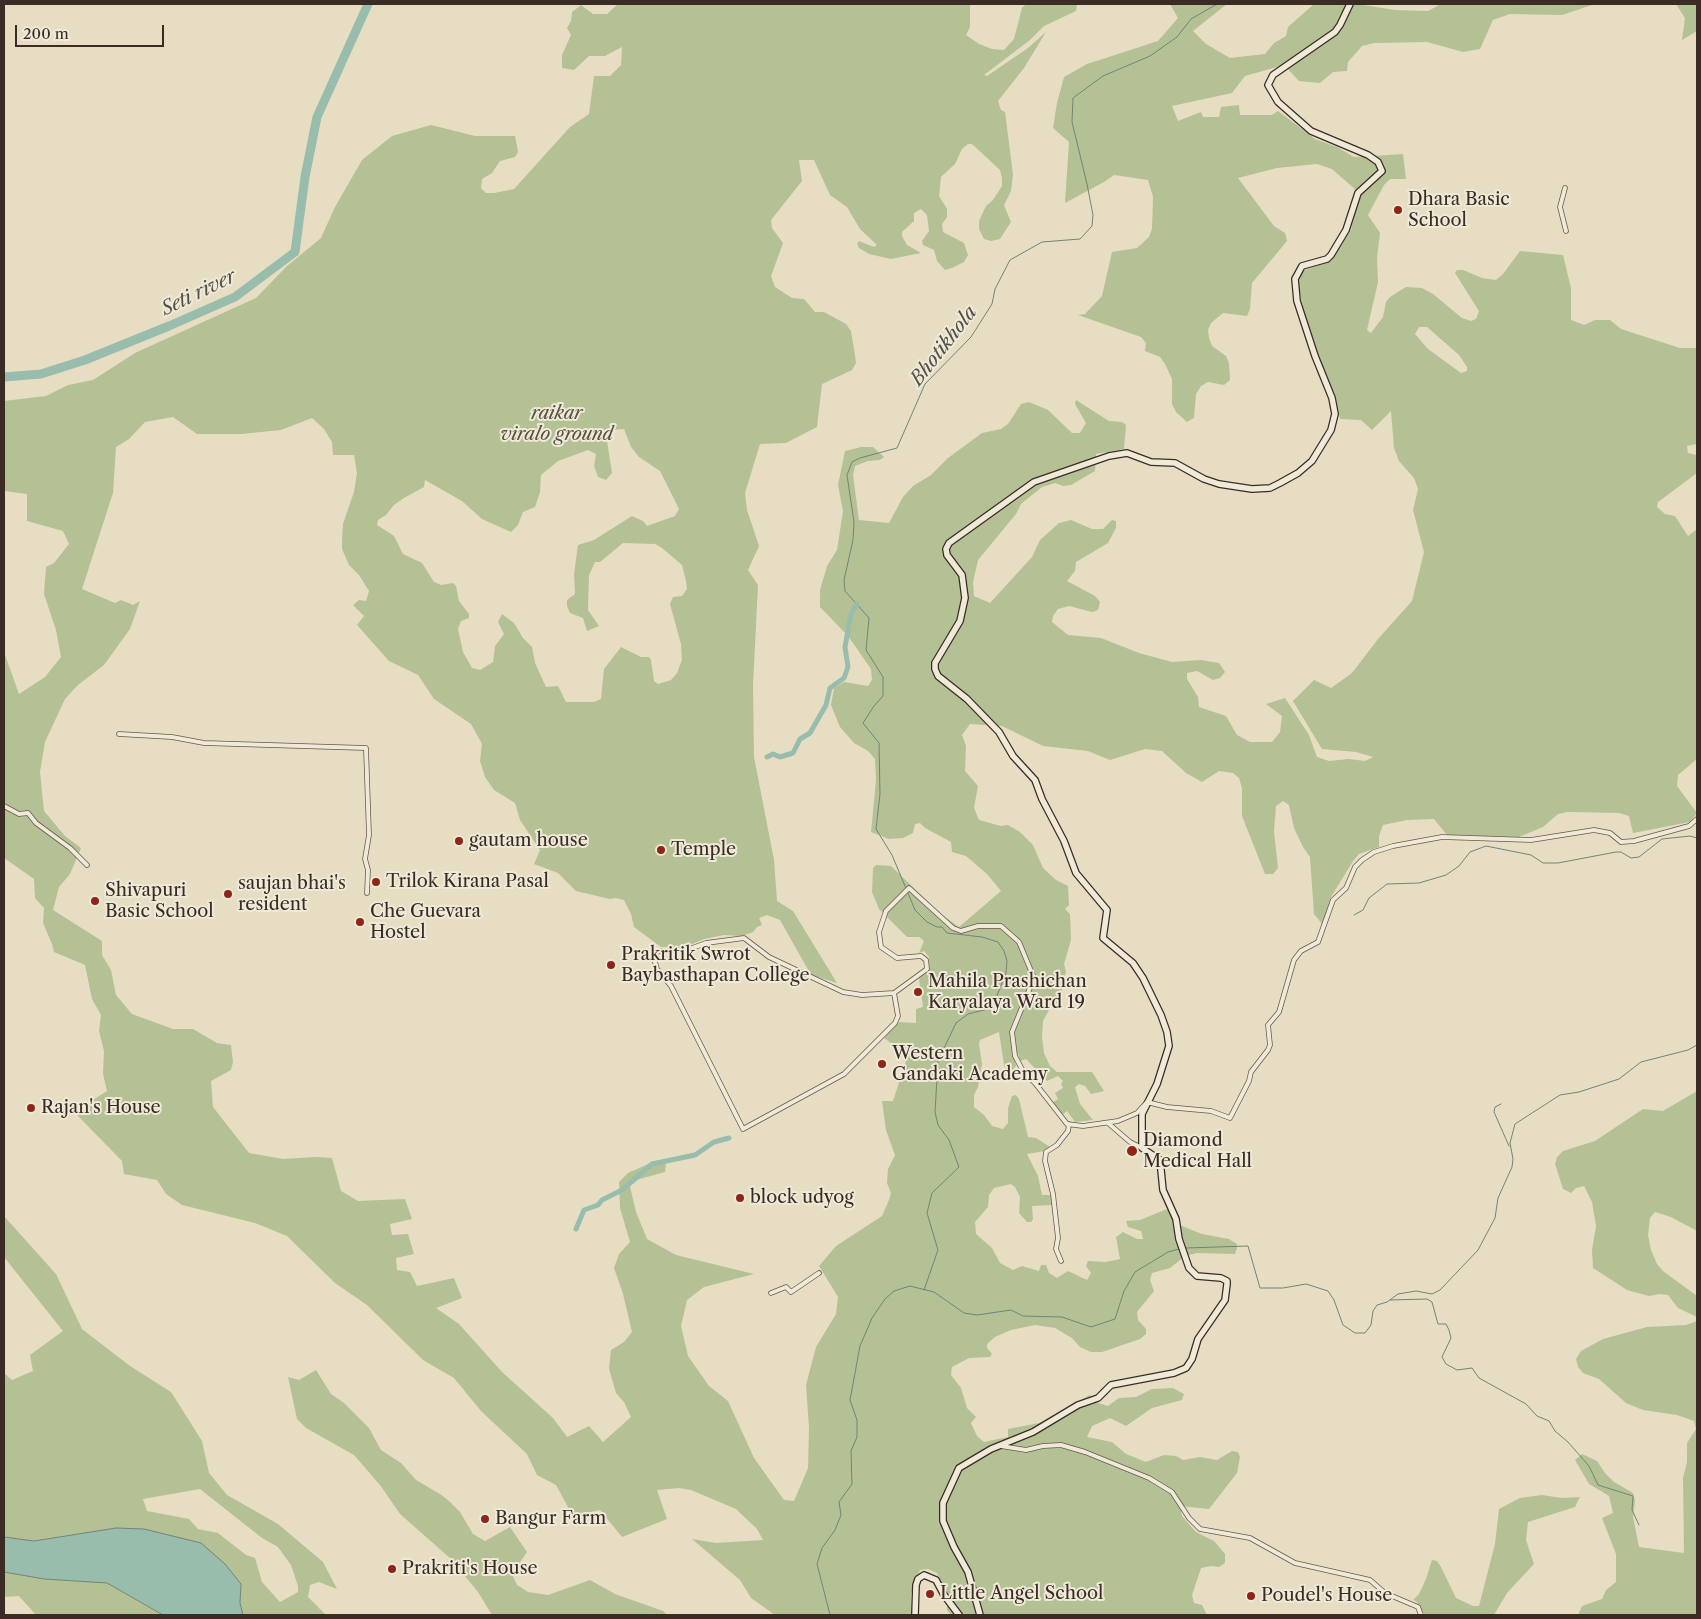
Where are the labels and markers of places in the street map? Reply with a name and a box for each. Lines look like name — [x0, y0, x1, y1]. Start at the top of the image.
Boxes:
place label: Dhara Basic School — [1408, 189, 1510, 232]
marker: Dhara Basic School — [1392, 204, 1404, 216]
place label: gautam house — [469, 830, 588, 852]
marker: gautam house — [453, 835, 465, 847]
place label: Temple — [671, 839, 736, 861]
marker: Temple — [655, 844, 667, 856]
place label: Trilok Kirana Pasal — [386, 871, 549, 893]
place label: saujan bhai's resident — [238, 873, 346, 916]
marker: Trilok Kirana Pasal — [370, 876, 382, 888]
place label: Shivapuri Basic School — [105, 880, 214, 922]
marker: saujan bhai's resident — [222, 888, 234, 900]
marker: Shivapuri Basic School — [89, 895, 101, 907]
place label: Che Guevara Hostel — [370, 901, 481, 944]
marker: Che Guevara Hostel — [354, 916, 366, 928]
place label: Prakritik Swrot Baybasthapan College — [621, 944, 810, 986]
marker: Prakritik Swrot Baybasthapan College — [605, 959, 617, 971]
place label: Mahila Prashichan Karyalaya Ward 19 — [928, 971, 1087, 1014]
marker: Mahila Prashichan Karyalaya Ward 19 — [912, 986, 924, 998]
place label: Western Gandaki Academy — [892, 1043, 1048, 1086]
marker: Western Gandaki Academy — [876, 1058, 888, 1070]
place label: Rajan's House — [41, 1097, 161, 1119]
marker: Rajan's House — [25, 1102, 37, 1114]
place label: Diamond Medical Hall — [1143, 1130, 1252, 1172]
marker: Diamond Medical Hall — [1125, 1144, 1139, 1158]
place label: block udyog — [750, 1187, 854, 1209]
marker: block udyog — [734, 1192, 746, 1204]
place label: Bangur Farm — [495, 1508, 606, 1530]
marker: Bangur Farm — [479, 1513, 491, 1525]
place label: Prakriti's House — [402, 1558, 538, 1580]
marker: Prakriti's House — [386, 1563, 398, 1575]
place label: Little Angel School — [940, 1583, 1103, 1605]
place label: Poudel's House — [1261, 1585, 1392, 1607]
marker: Little Angel School — [924, 1588, 936, 1600]
marker: Poudel's House — [1245, 1590, 1257, 1602]

